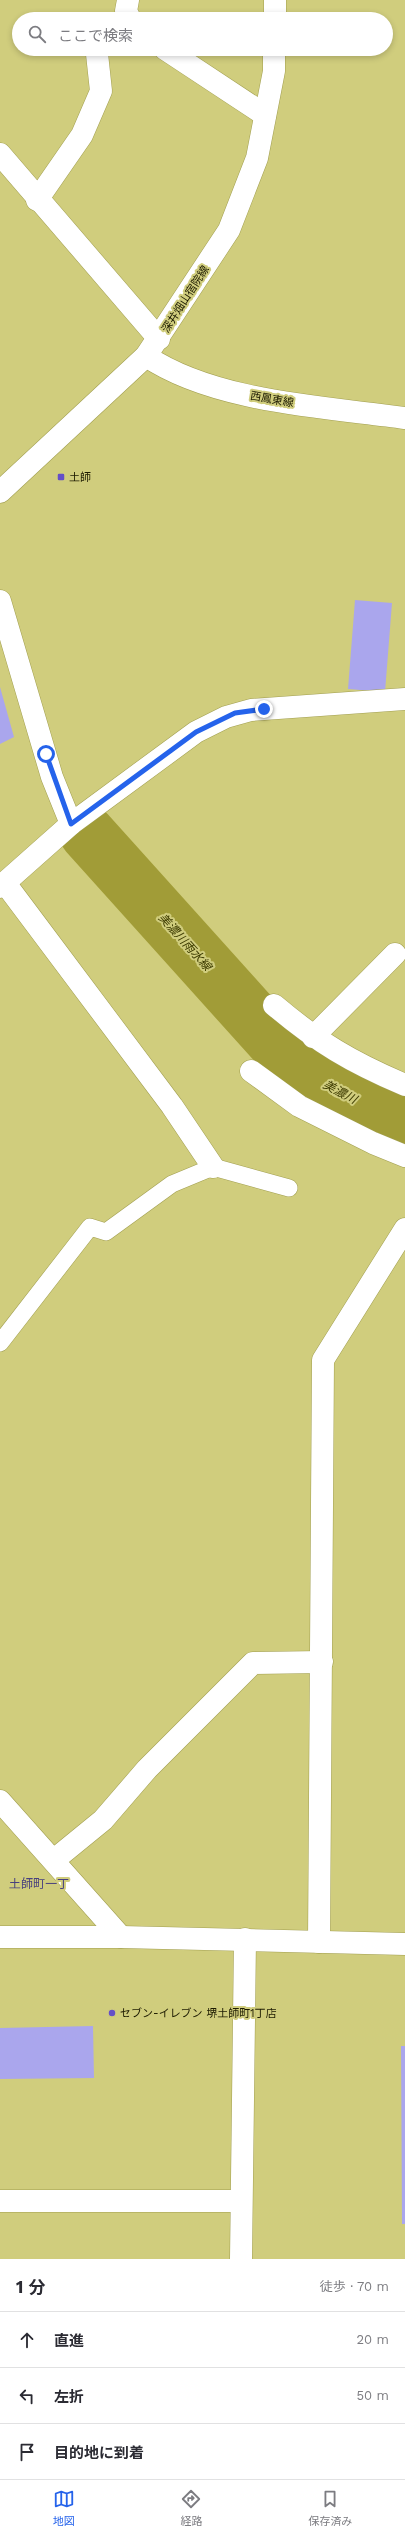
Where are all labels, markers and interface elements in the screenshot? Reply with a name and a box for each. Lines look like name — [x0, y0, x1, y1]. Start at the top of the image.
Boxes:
search box — [12, 12, 393, 56]
icon: search — [26, 23, 48, 45]
text: ここで検索 — [58, 27, 133, 45]
street label: 深井畑山宿院線 — [159, 263, 212, 335]
street label: 西鳳東線 — [249, 389, 295, 410]
place label: 土師 — [69, 471, 91, 484]
marker: 土師 — [56, 472, 66, 482]
route end — [255, 700, 273, 718]
route start — [37, 745, 55, 763]
water label: 美濃川雨水線 — [156, 911, 216, 975]
water label: 美濃川 — [321, 1077, 361, 1108]
district label: 土師町一丁 — [9, 1877, 69, 1891]
place label: セブン-イレブン 堺土師町1丁店 — [120, 2007, 277, 2020]
marker: セブン-イレブン 堺土師町1丁店 — [107, 2008, 117, 2018]
text: 1 分 — [16, 2277, 45, 2297]
text: 徒歩 · 70 m — [320, 2279, 389, 2294]
icon: ahead — [16, 2329, 38, 2351]
text: 直進 — [54, 2332, 84, 2350]
text: 20 m — [357, 2332, 389, 2347]
icon: left — [16, 2385, 38, 2407]
text: 左折 — [54, 2388, 84, 2406]
text: 50 m — [357, 2388, 389, 2403]
icon: arrive — [16, 2441, 38, 2463]
text: 目的地に到着 — [54, 2444, 144, 2462]
tab: 地図 — [53, 2488, 75, 2528]
tab: 経路 — [180, 2488, 202, 2528]
tab: 保存済み — [308, 2488, 352, 2528]

